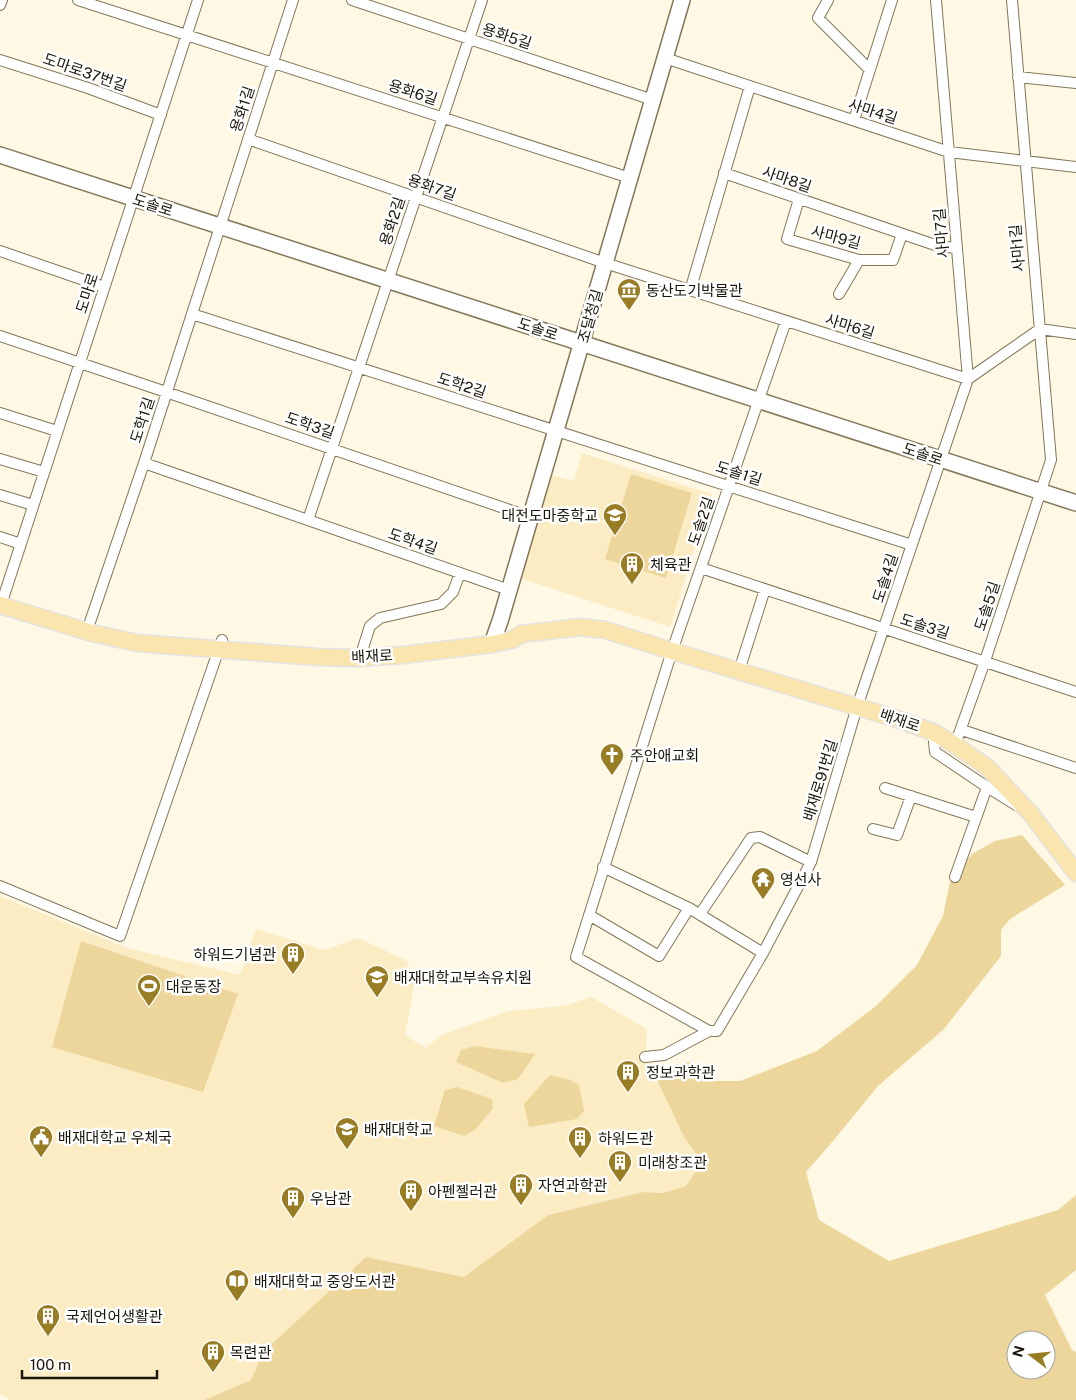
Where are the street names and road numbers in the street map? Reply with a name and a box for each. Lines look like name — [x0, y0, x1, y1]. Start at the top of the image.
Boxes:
street label: 용화5길 — [480, 20, 534, 52]
street label: 도마로37번길 — [41, 50, 129, 94]
street label: 용화6길 — [386, 76, 440, 108]
street label: 용화1길 — [227, 84, 257, 134]
street label: 사마4길 — [846, 95, 900, 127]
street label: 사마8길 — [760, 163, 814, 195]
street label: 용화7길 — [405, 171, 459, 203]
street label: 도솔로 — [131, 191, 175, 219]
street label: 용화2길 — [376, 194, 408, 248]
street label: 사마7길 — [930, 207, 952, 259]
street label: 사마9길 — [809, 222, 863, 252]
street label: 사마1길 — [1006, 224, 1028, 272]
street label: 도마로 — [73, 271, 101, 315]
street label: 조달청길 — [574, 287, 606, 345]
street label: 사마6길 — [823, 310, 877, 342]
street label: 도솔로 — [516, 315, 560, 343]
street label: 도학2길 — [435, 369, 489, 401]
street label: 도학1길 — [127, 395, 157, 445]
street label: 도학3길 — [283, 409, 337, 441]
street label: 도솔로 — [901, 440, 945, 468]
street label: 도솔1길 — [714, 458, 764, 488]
street label: 도솔2길 — [685, 494, 717, 548]
street label: 도학4길 — [386, 525, 440, 557]
street label: 도솔4길 — [869, 551, 901, 605]
street label: 도솔5길 — [971, 579, 1003, 633]
street label: 도솔3길 — [898, 610, 952, 642]
street label: 배재로 — [351, 646, 393, 666]
street label: 배재로 — [878, 705, 922, 735]
street label: 배재로91번길 — [800, 737, 840, 823]

